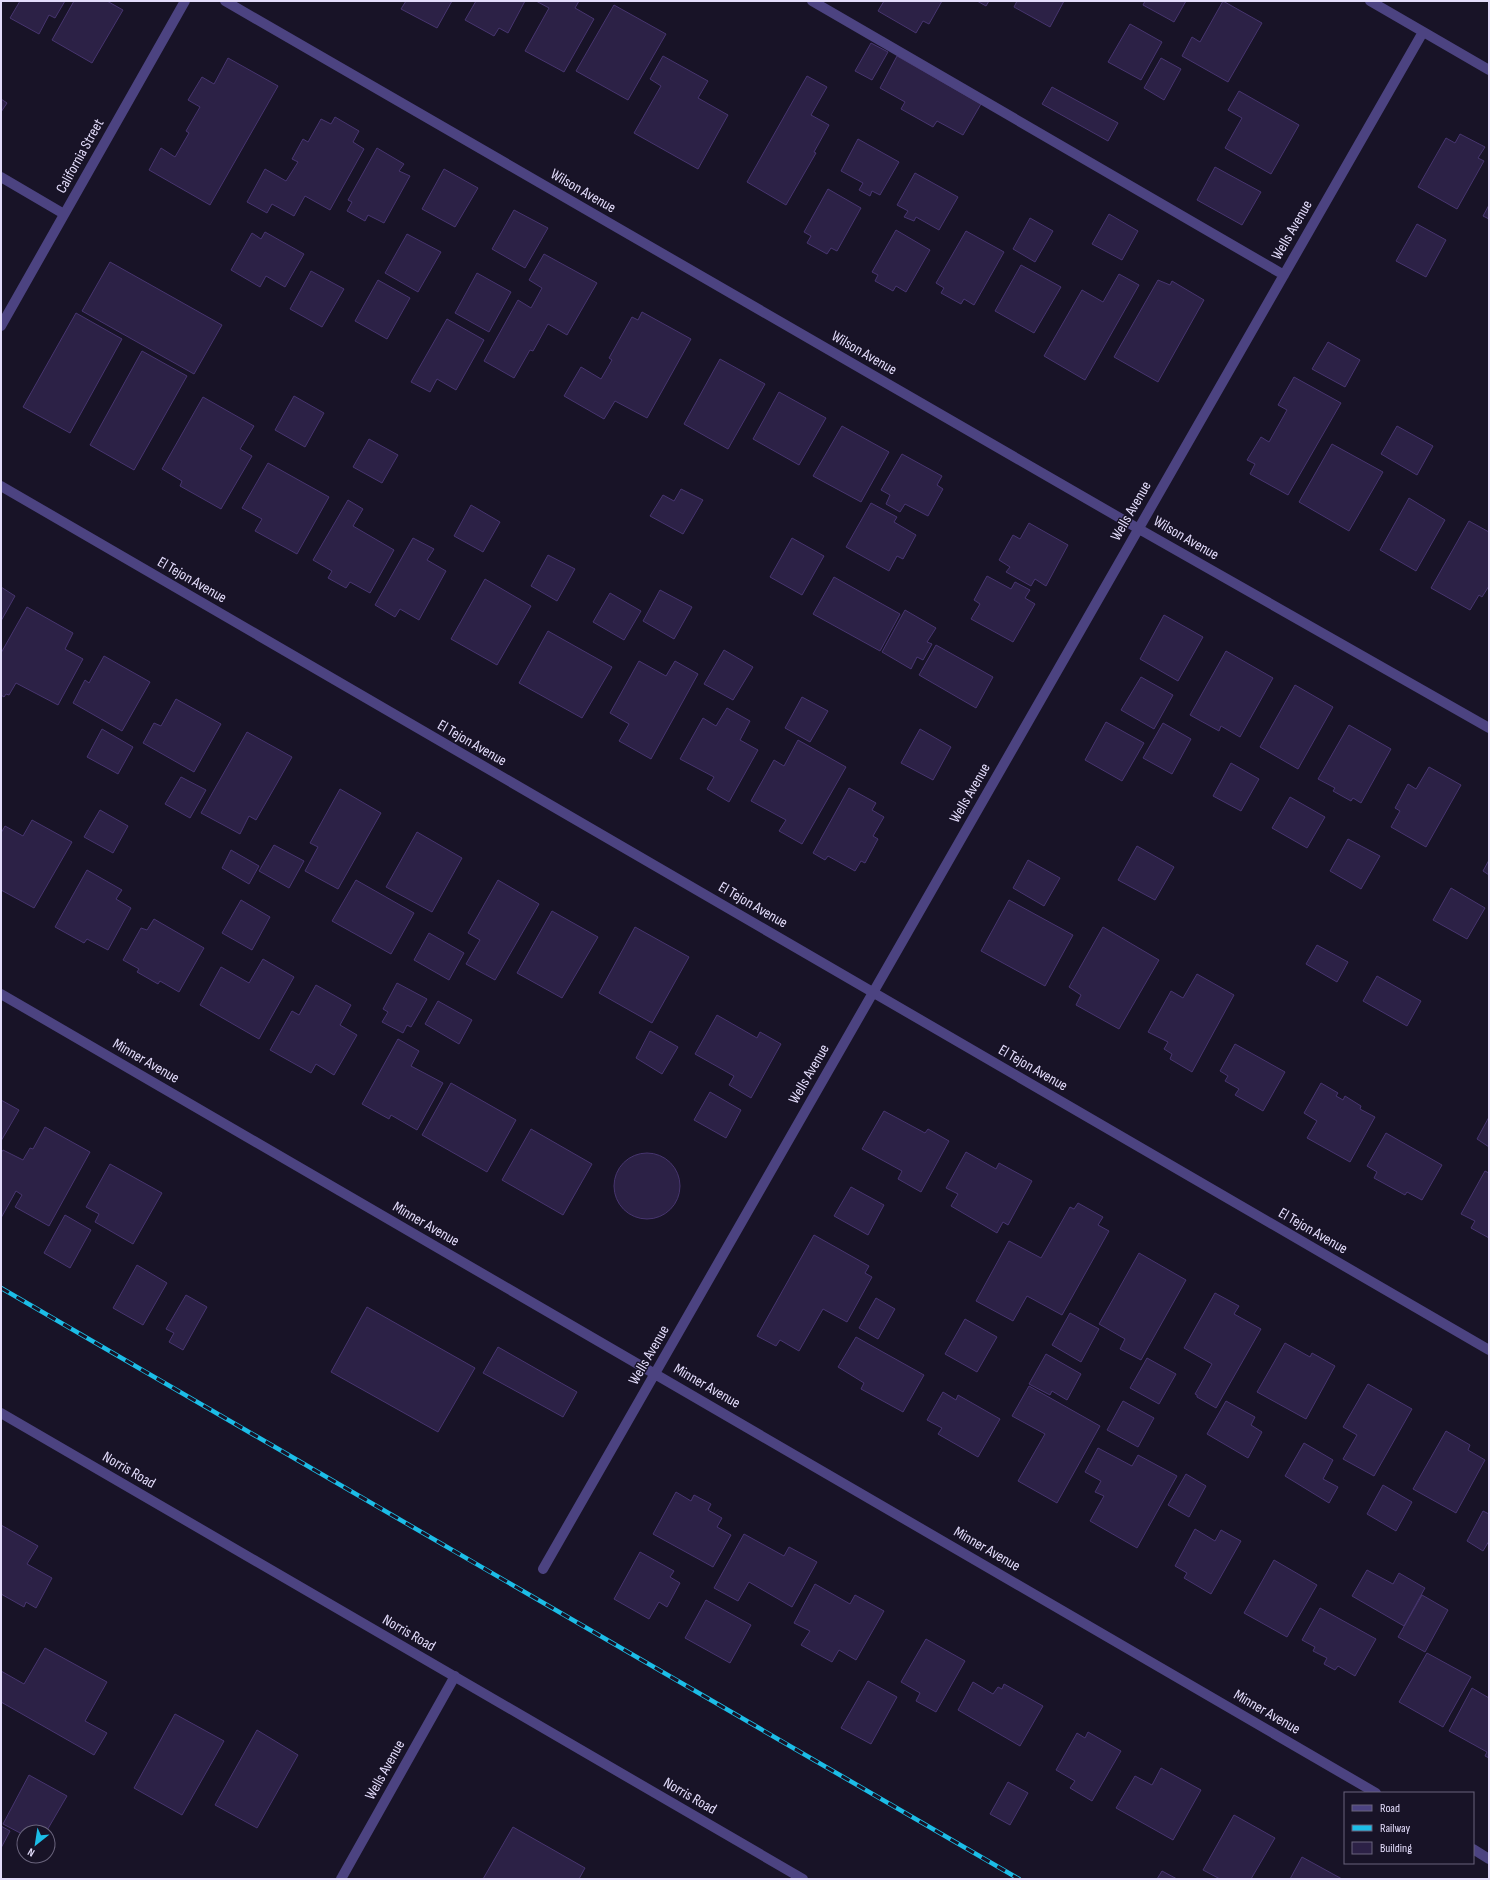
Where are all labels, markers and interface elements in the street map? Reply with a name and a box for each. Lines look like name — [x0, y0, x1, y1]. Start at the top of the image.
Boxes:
street label: California Street — [52, 115, 108, 197]
street label: Wilson Avenue — [547, 165, 619, 217]
street label: Wells Avenue — [1267, 197, 1317, 263]
street label: Wilson Avenue — [828, 327, 900, 379]
street label: Wells Avenue — [1106, 478, 1156, 544]
street label: Wilson Avenue — [1150, 512, 1222, 564]
street label: El Tejon Avenue — [154, 553, 230, 607]
street label: El Tejon Avenue — [434, 716, 510, 770]
street label: Wells Avenue — [945, 760, 995, 826]
street label: El Tejon Avenue — [715, 878, 791, 932]
street label: Minner Avenue — [109, 1034, 183, 1088]
street label: Wells Avenue — [784, 1041, 834, 1107]
street label: El Tejon Avenue — [995, 1041, 1071, 1095]
street label: Minner Avenue — [389, 1197, 463, 1251]
street label: El Tejon Avenue — [1275, 1204, 1351, 1258]
street label: Wells Avenue — [624, 1322, 674, 1388]
street label: Minner Avenue — [670, 1359, 744, 1413]
street label: Norris Road — [99, 1447, 159, 1493]
street label: Minner Avenue — [950, 1522, 1024, 1576]
street label: Norris Road — [379, 1610, 439, 1656]
street label: Minner Avenue — [1230, 1685, 1304, 1739]
street label: Wells Avenue — [361, 1737, 409, 1803]
street label: Norris Road — [660, 1773, 720, 1819]
legend — [1344, 1792, 1474, 1864]
text: Road — [1380, 1801, 1400, 1816]
text: Railway — [1380, 1821, 1411, 1836]
north arrow — [16, 1824, 56, 1864]
text: Building — [1380, 1841, 1412, 1856]
text: N — [25, 1845, 37, 1859]

